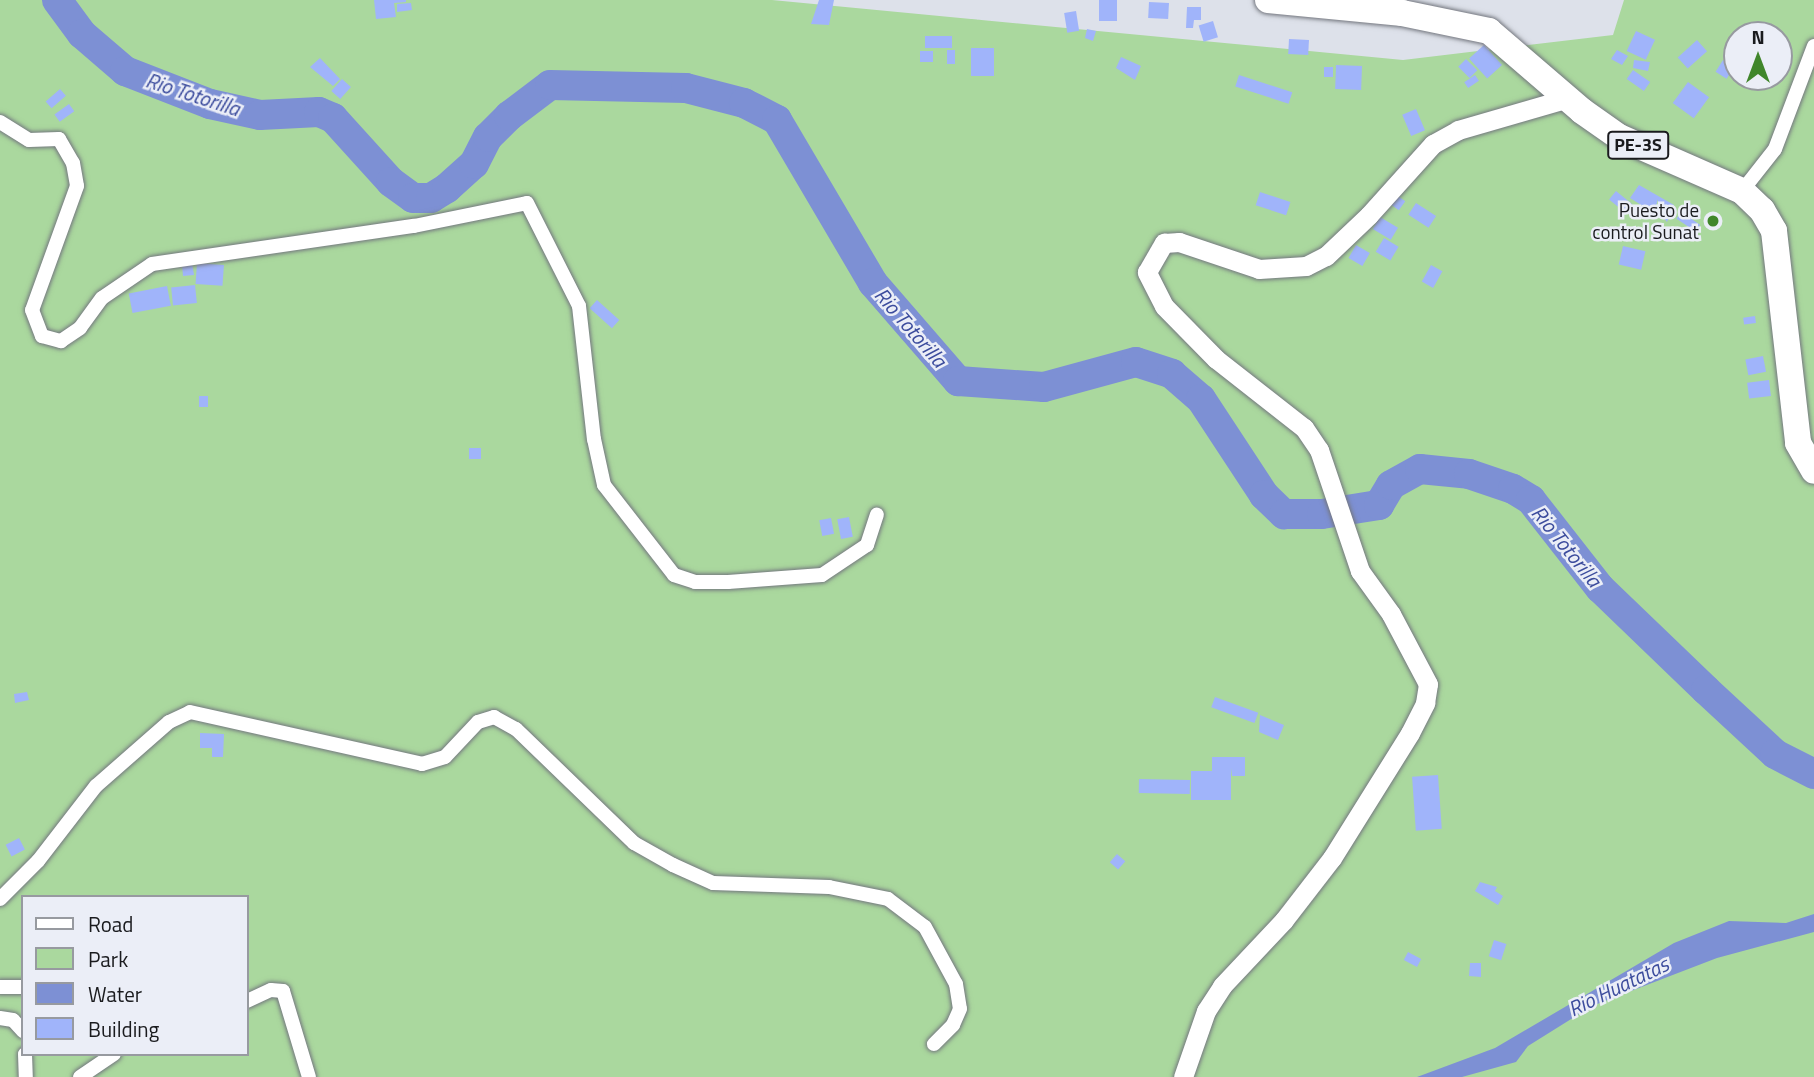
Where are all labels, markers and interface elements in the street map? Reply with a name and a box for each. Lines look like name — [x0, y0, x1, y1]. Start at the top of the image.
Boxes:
north arrow — [1723, 21, 1793, 91]
text: N — [1751, 22, 1765, 51]
water label: Rio Totorilla — [143, 67, 243, 121]
road number: PE-3S — [1606, 130, 1670, 160]
place label: Puesto de control Sunat — [1592, 199, 1699, 243]
marker: Puesto de control Sunat — [1705, 213, 1721, 229]
water label: Rio Totorilla — [870, 282, 952, 372]
water label: Rio Totorilla — [1527, 500, 1607, 592]
legend — [21, 895, 248, 1056]
text: Road — [88, 908, 133, 940]
text: Park — [88, 943, 128, 975]
water label: Rio Huatatas — [1564, 951, 1672, 1021]
text: Water — [88, 978, 142, 1010]
text: Building — [88, 1013, 159, 1045]

